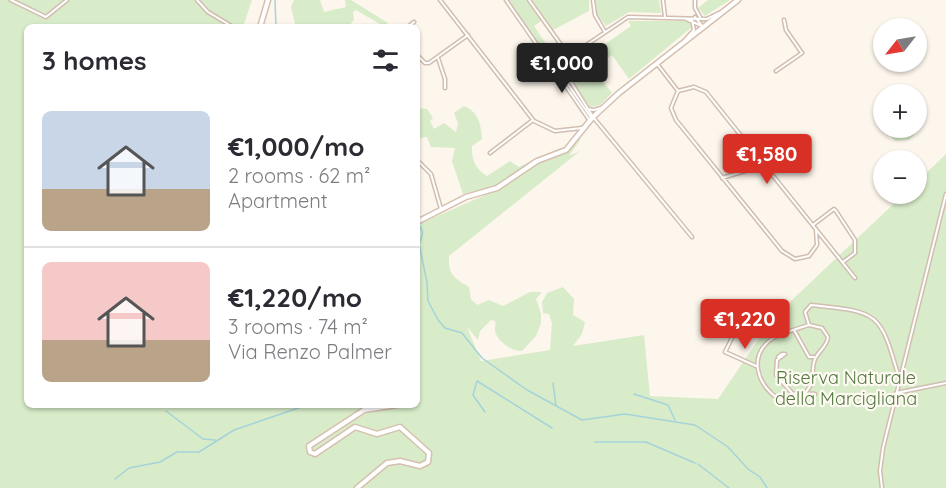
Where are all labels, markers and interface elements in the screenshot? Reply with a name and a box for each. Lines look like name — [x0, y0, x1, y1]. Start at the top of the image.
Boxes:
north arrow — [873, 18, 927, 72]
map controls — [873, 18, 927, 204]
pin: €1,000 — [513, 43, 611, 94]
text: 3 homes — [42, 44, 147, 77]
icon: filters — [369, 44, 402, 77]
text: €1,000 — [531, 50, 593, 75]
button: + — [873, 84, 927, 138]
text: €1,000/mo — [228, 130, 364, 163]
pin: €1,580 — [718, 134, 816, 185]
icon: home — [90, 135, 162, 207]
text: €1,580 — [737, 141, 797, 166]
button: − — [873, 150, 927, 204]
text: 2 rooms · 62 m² — [228, 163, 370, 188]
text: Apartment — [228, 188, 328, 213]
text: €1,220/mo — [228, 281, 362, 314]
icon: home — [90, 286, 162, 358]
pin: €1,220 — [696, 299, 794, 350]
text: €1,220 — [715, 306, 775, 331]
text: 3 rooms · 74 m² — [228, 314, 368, 339]
text: Via Renzo Palmer — [228, 339, 392, 364]
park label: Riserva Naturale della Marcigliana — [775, 366, 917, 410]

